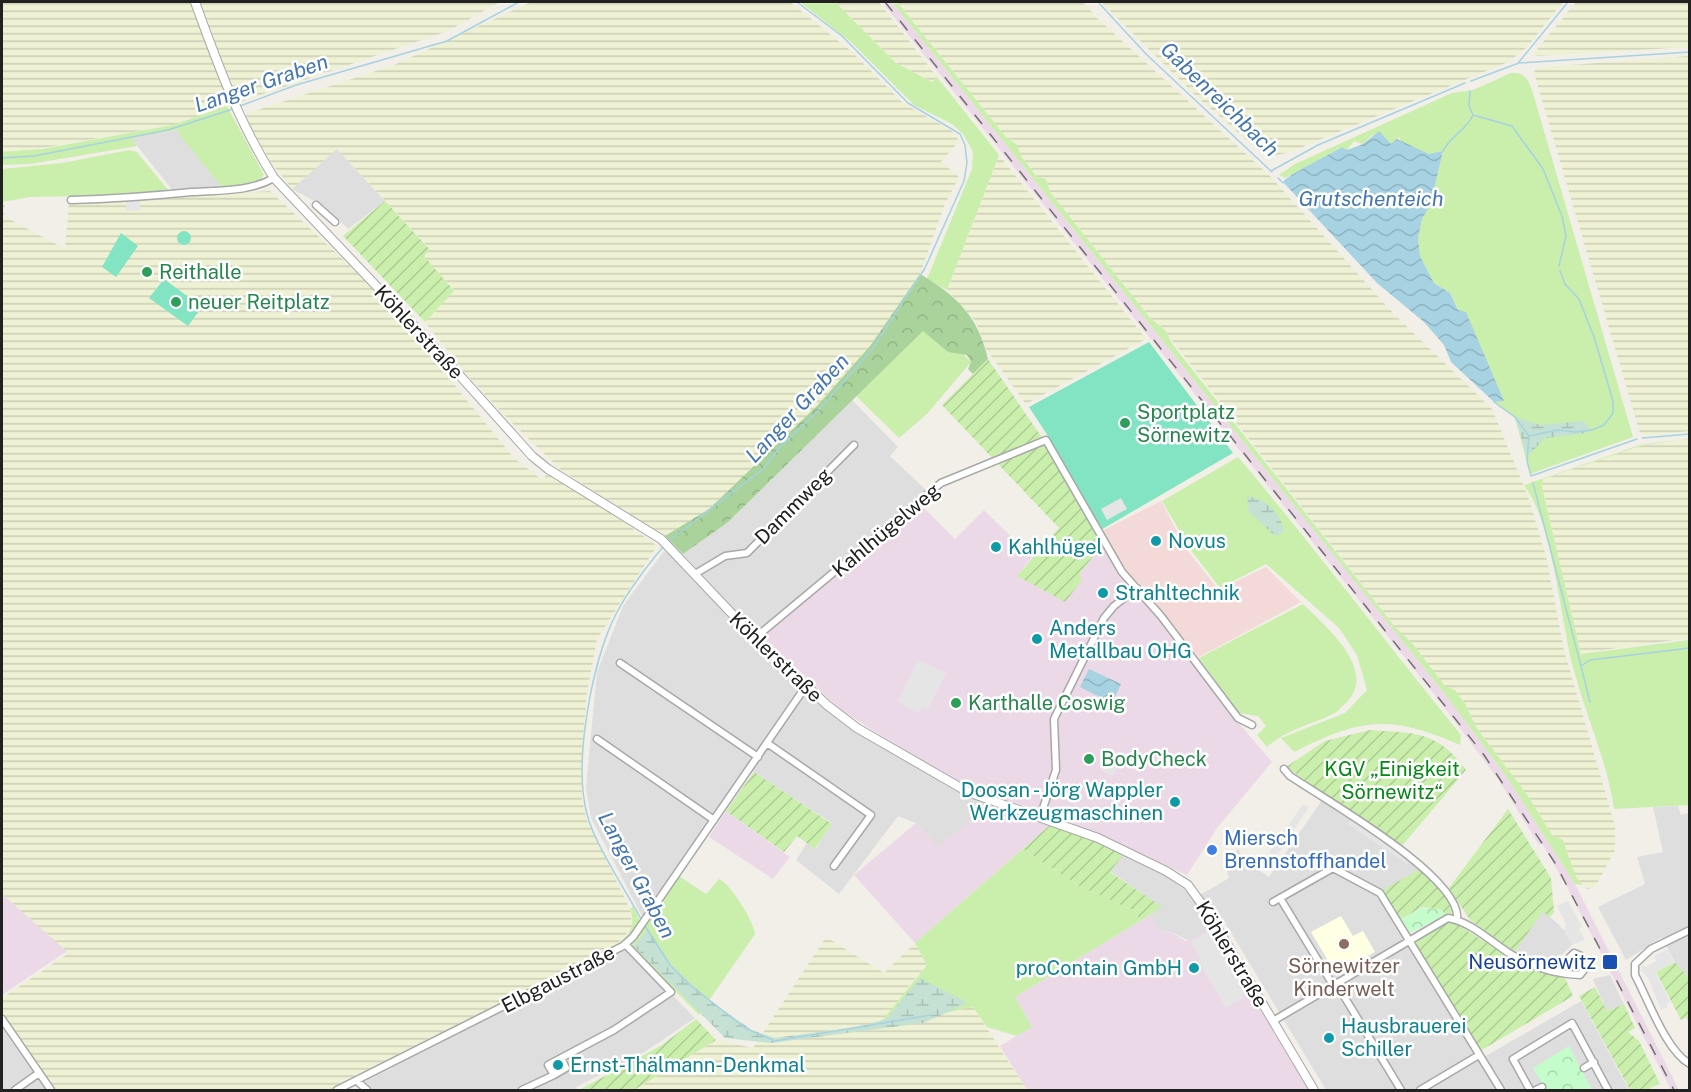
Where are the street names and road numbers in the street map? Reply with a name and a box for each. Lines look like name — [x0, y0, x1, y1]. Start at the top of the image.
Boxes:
street label: Köhlerstraße — [369, 280, 469, 384]
street label: Dammweg — [750, 463, 836, 549]
street label: Kahlhügelweg — [827, 478, 945, 582]
street label: Köhlerstraße — [725, 607, 827, 707]
street label: Köhlerstraße — [1191, 896, 1273, 1012]
street label: Elbgaustraße — [497, 940, 619, 1018]

